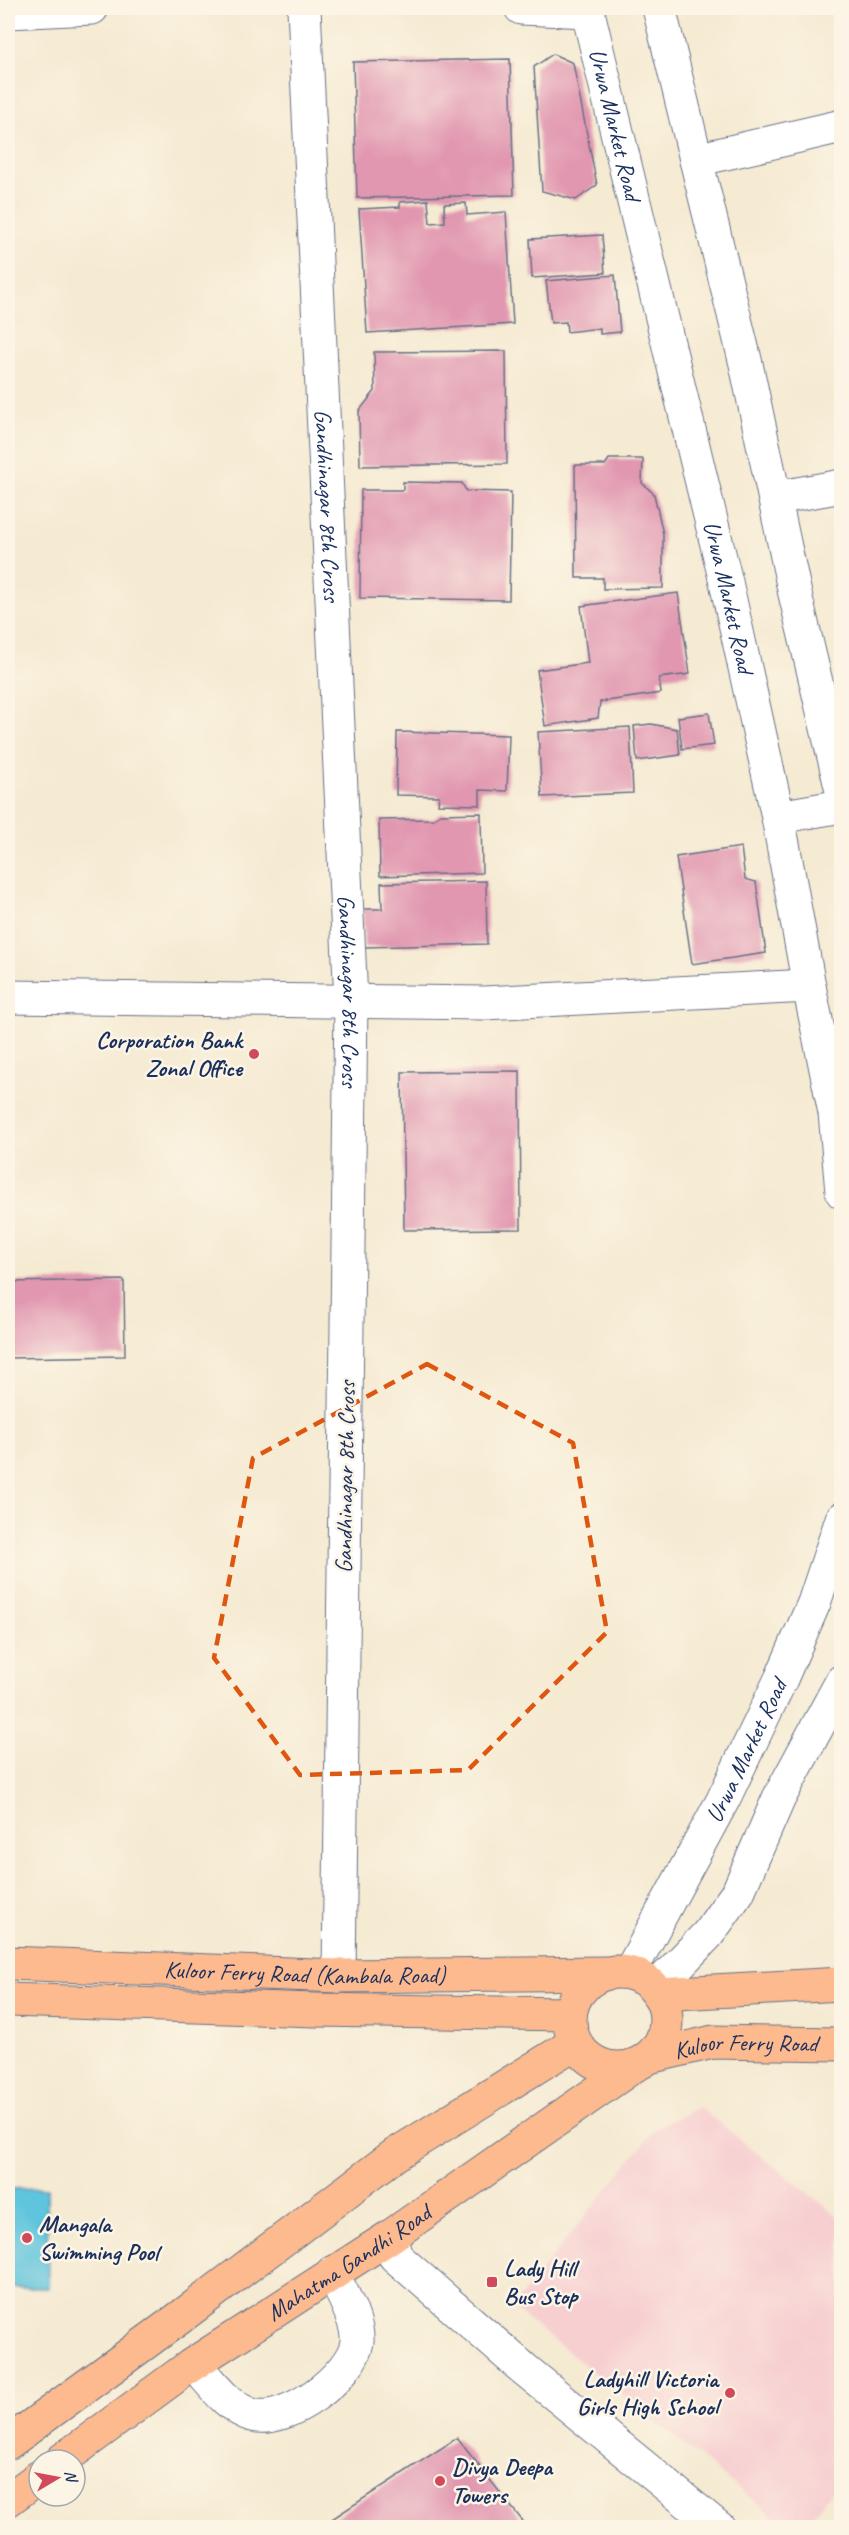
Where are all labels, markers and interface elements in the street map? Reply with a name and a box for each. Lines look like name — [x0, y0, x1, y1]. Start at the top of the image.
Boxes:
street label: Urwa Market Road — [582, 46, 649, 207]
street label: Gandhinagar 8th Cross — [308, 409, 347, 604]
street label: Urwa Market Road — [697, 518, 762, 680]
street label: Gandhinagar 8th Cross — [331, 894, 366, 1089]
place label: Corporation Bank Zonal Office — [96, 1025, 244, 1083]
marker: Corporation Bank Zonal Office — [247, 1047, 261, 1061]
street label: Gandhinagar 8th Cross — [328, 1379, 362, 1573]
street label: Urwa Market Road — [699, 1671, 795, 1828]
street label: Kuloor Ferry Road (Kambala Road) — [164, 1954, 447, 1991]
street label: Kuloor Ferry Road — [671, 2027, 821, 2066]
street label: Mahatma Gandhi Road — [261, 2196, 439, 2328]
place label: Mangala Swimming Pool — [39, 2209, 163, 2267]
marker: Mangala Swimming Pool — [20, 2231, 34, 2245]
place label: Lady Hill Bus Stop — [504, 2253, 580, 2311]
marker: Lady Hill Bus Stop — [485, 2275, 499, 2289]
place label: Ladyhill Victoria Girls High School — [577, 2364, 723, 2422]
marker: Ladyhill Victoria Girls High School — [723, 2386, 737, 2400]
north arrow — [27, 2448, 87, 2508]
place label: Divya Deepa Towers — [452, 2452, 554, 2510]
text: N — [60, 2469, 82, 2485]
marker: Divya Deepa Towers — [433, 2474, 447, 2488]

